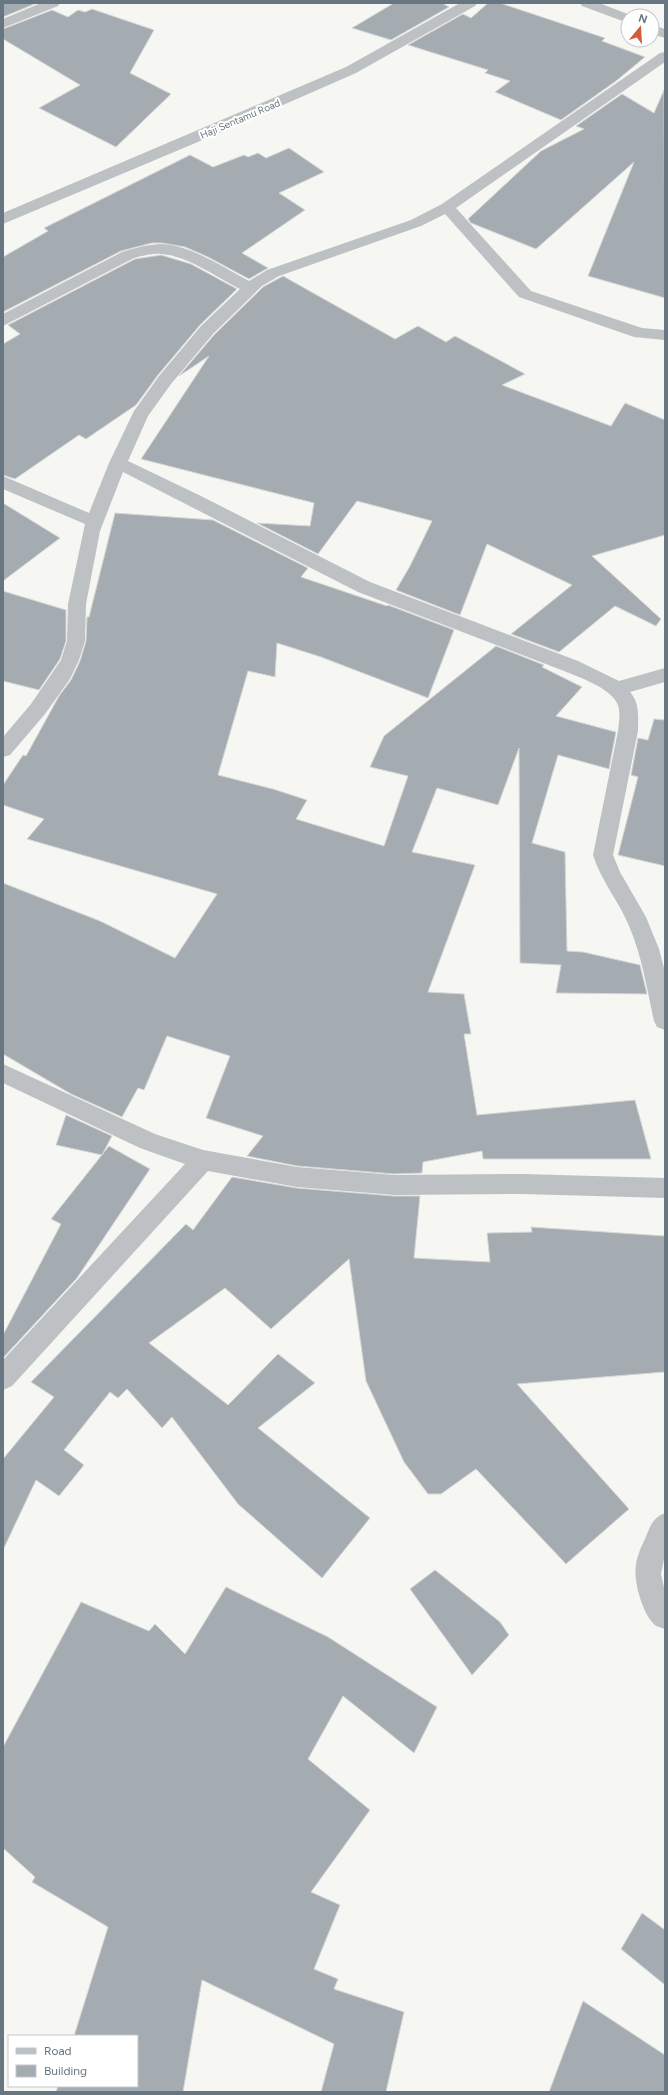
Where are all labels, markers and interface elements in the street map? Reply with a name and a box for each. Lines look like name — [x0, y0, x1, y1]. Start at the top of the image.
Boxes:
north arrow — [620, 8, 660, 48]
text: N — [637, 11, 649, 26]
street label: Haji Sentamu Road — [198, 96, 282, 142]
legend — [8, 2035, 138, 2087]
text: Road — [44, 2044, 72, 2058]
text: Building — [44, 2064, 87, 2078]

